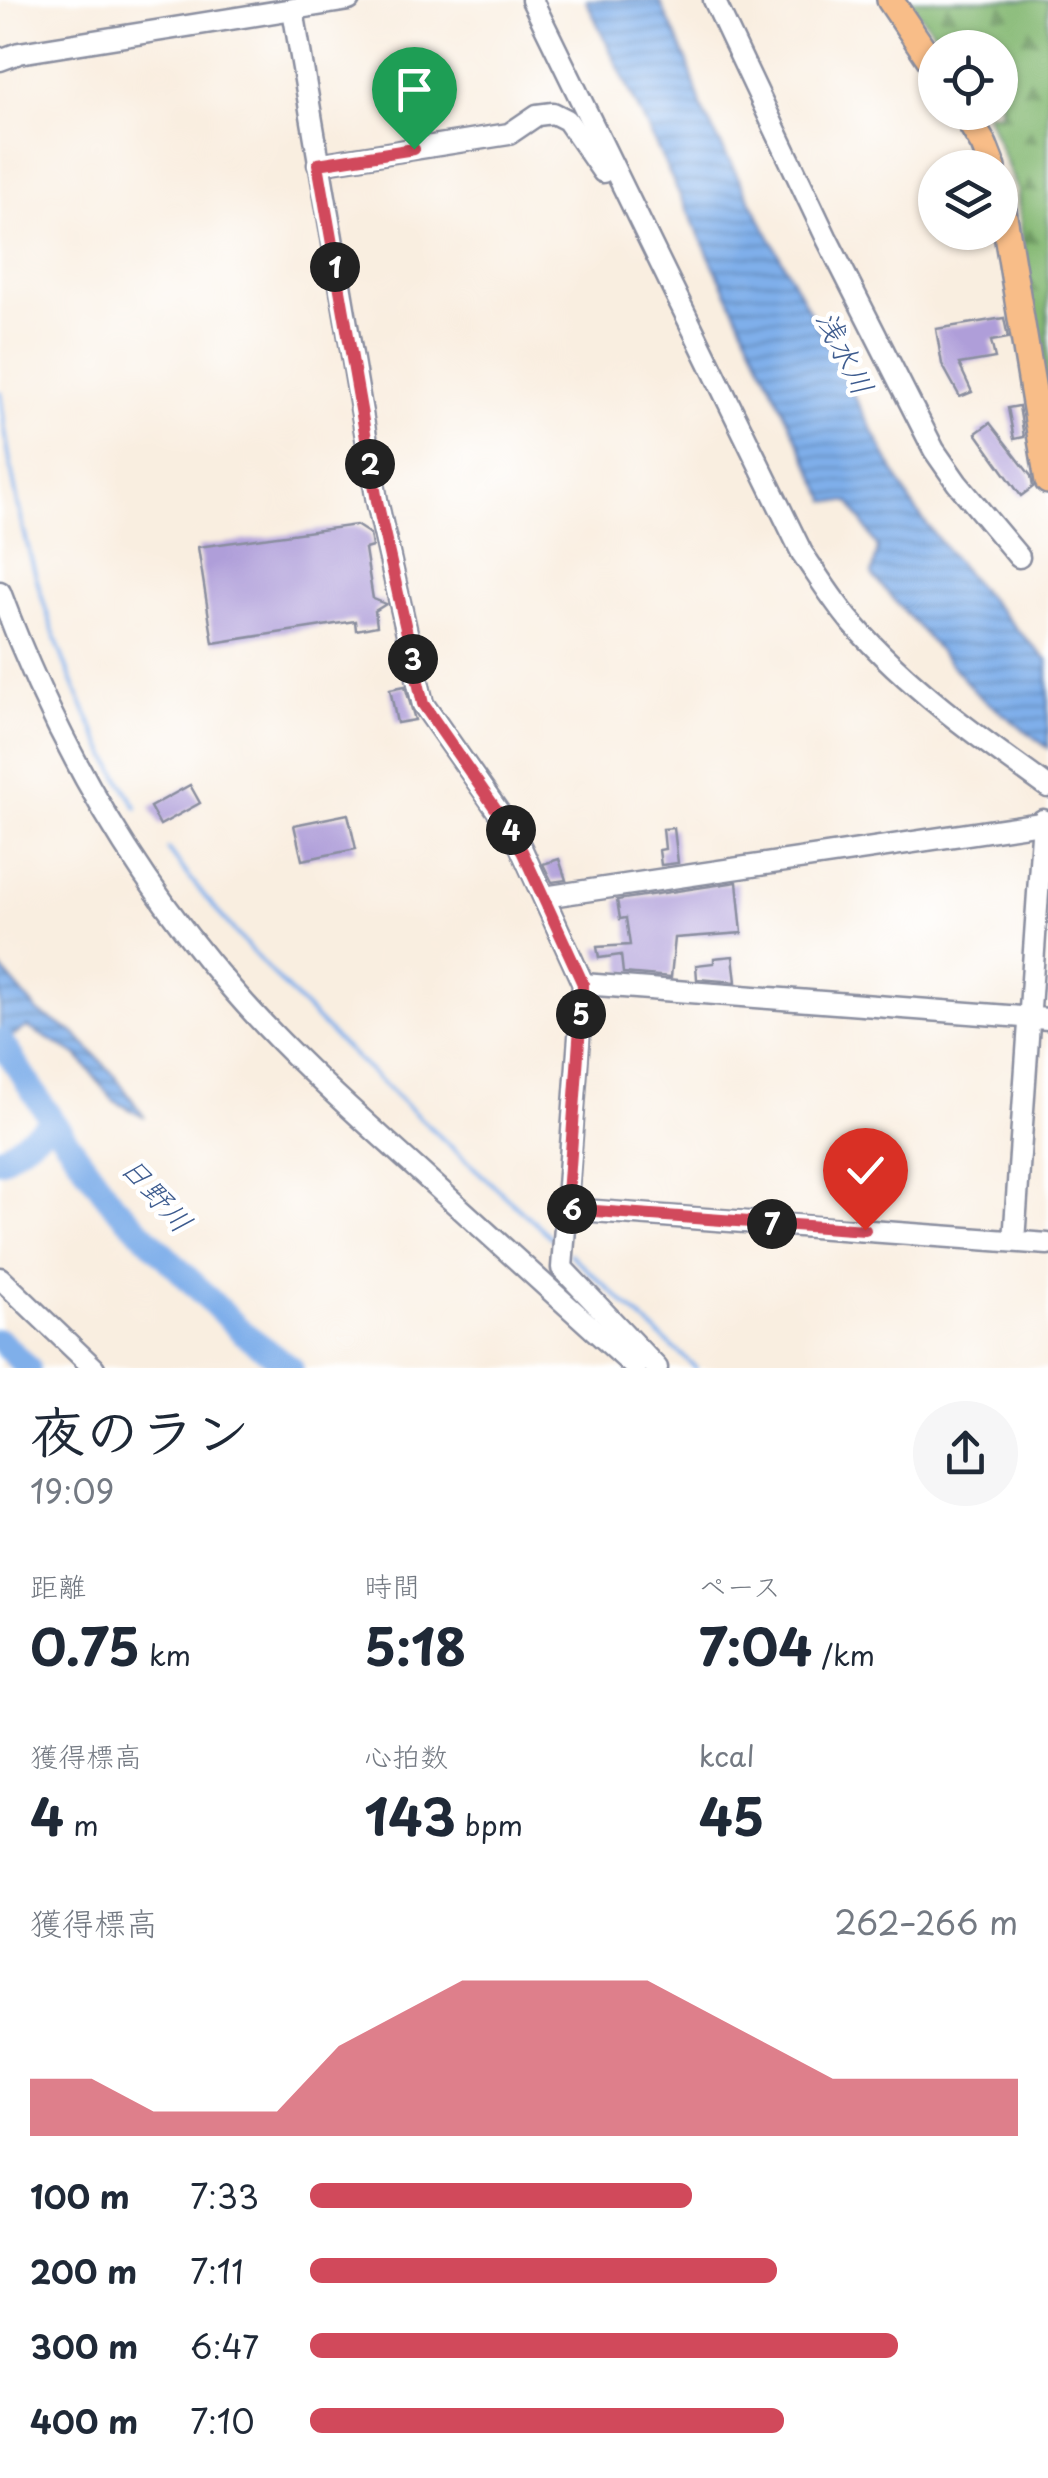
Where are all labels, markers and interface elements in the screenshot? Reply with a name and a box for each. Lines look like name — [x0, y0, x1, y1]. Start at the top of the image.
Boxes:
map controls — [918, 30, 1018, 250]
button: locate — [918, 30, 1018, 130]
pin — [372, 47, 457, 150]
icon: arrive — [387, 62, 442, 117]
button: layers — [918, 150, 1018, 250]
pin: 1 — [310, 242, 360, 292]
text: 1 — [328, 245, 342, 288]
water label: 浅水川 — [806, 302, 887, 402]
pin: 2 — [345, 439, 395, 489]
text: 2 — [360, 442, 380, 485]
pin: 3 — [388, 634, 438, 684]
text: 3 — [404, 637, 422, 680]
pin: 4 — [486, 805, 536, 855]
text: 4 — [501, 808, 521, 851]
pin: 5 — [556, 989, 606, 1039]
text: 5 — [572, 992, 590, 1035]
pin — [823, 1128, 908, 1231]
icon: check — [838, 1143, 893, 1198]
water label: 日野川 — [111, 1145, 205, 1242]
pin: 6 — [547, 1184, 597, 1234]
text: 6 — [562, 1187, 582, 1230]
pin: 7 — [747, 1199, 797, 1249]
text: 7 — [764, 1202, 780, 1245]
text: 夜のラン — [30, 1388, 250, 1471]
button: share — [913, 1401, 1018, 1506]
text: 19:09 — [30, 1467, 114, 1515]
text: 距離 — [30, 1564, 86, 1607]
text: 時間 — [364, 1564, 420, 1607]
text: ペース — [699, 1564, 781, 1607]
text: 0.75 — [30, 1607, 140, 1683]
text: 5:18 — [364, 1607, 466, 1683]
text: 7:04 — [699, 1607, 812, 1683]
text: km — [140, 1633, 191, 1676]
text: /km — [812, 1633, 875, 1676]
text: 獲得標高 — [30, 1734, 142, 1777]
text: 心拍数 — [364, 1734, 448, 1777]
text: kcal — [699, 1734, 755, 1777]
text: 4 — [30, 1777, 64, 1853]
text: 143 — [364, 1777, 456, 1853]
text: 45 — [699, 1777, 764, 1853]
text: m — [64, 1803, 99, 1846]
text: bpm — [456, 1803, 523, 1846]
text: 獲得標高 — [30, 1898, 158, 1946]
text: 262–266 m — [834, 1898, 1018, 1946]
text: 100 m — [30, 2172, 130, 2220]
text: 7:33 — [190, 2172, 259, 2220]
text: 200 m — [30, 2247, 137, 2295]
text: 7:11 — [190, 2247, 244, 2295]
text: 300 m — [30, 2322, 138, 2370]
text: 6:47 — [190, 2322, 259, 2370]
text: 400 m — [30, 2397, 138, 2445]
text: 7:10 — [190, 2397, 255, 2445]

